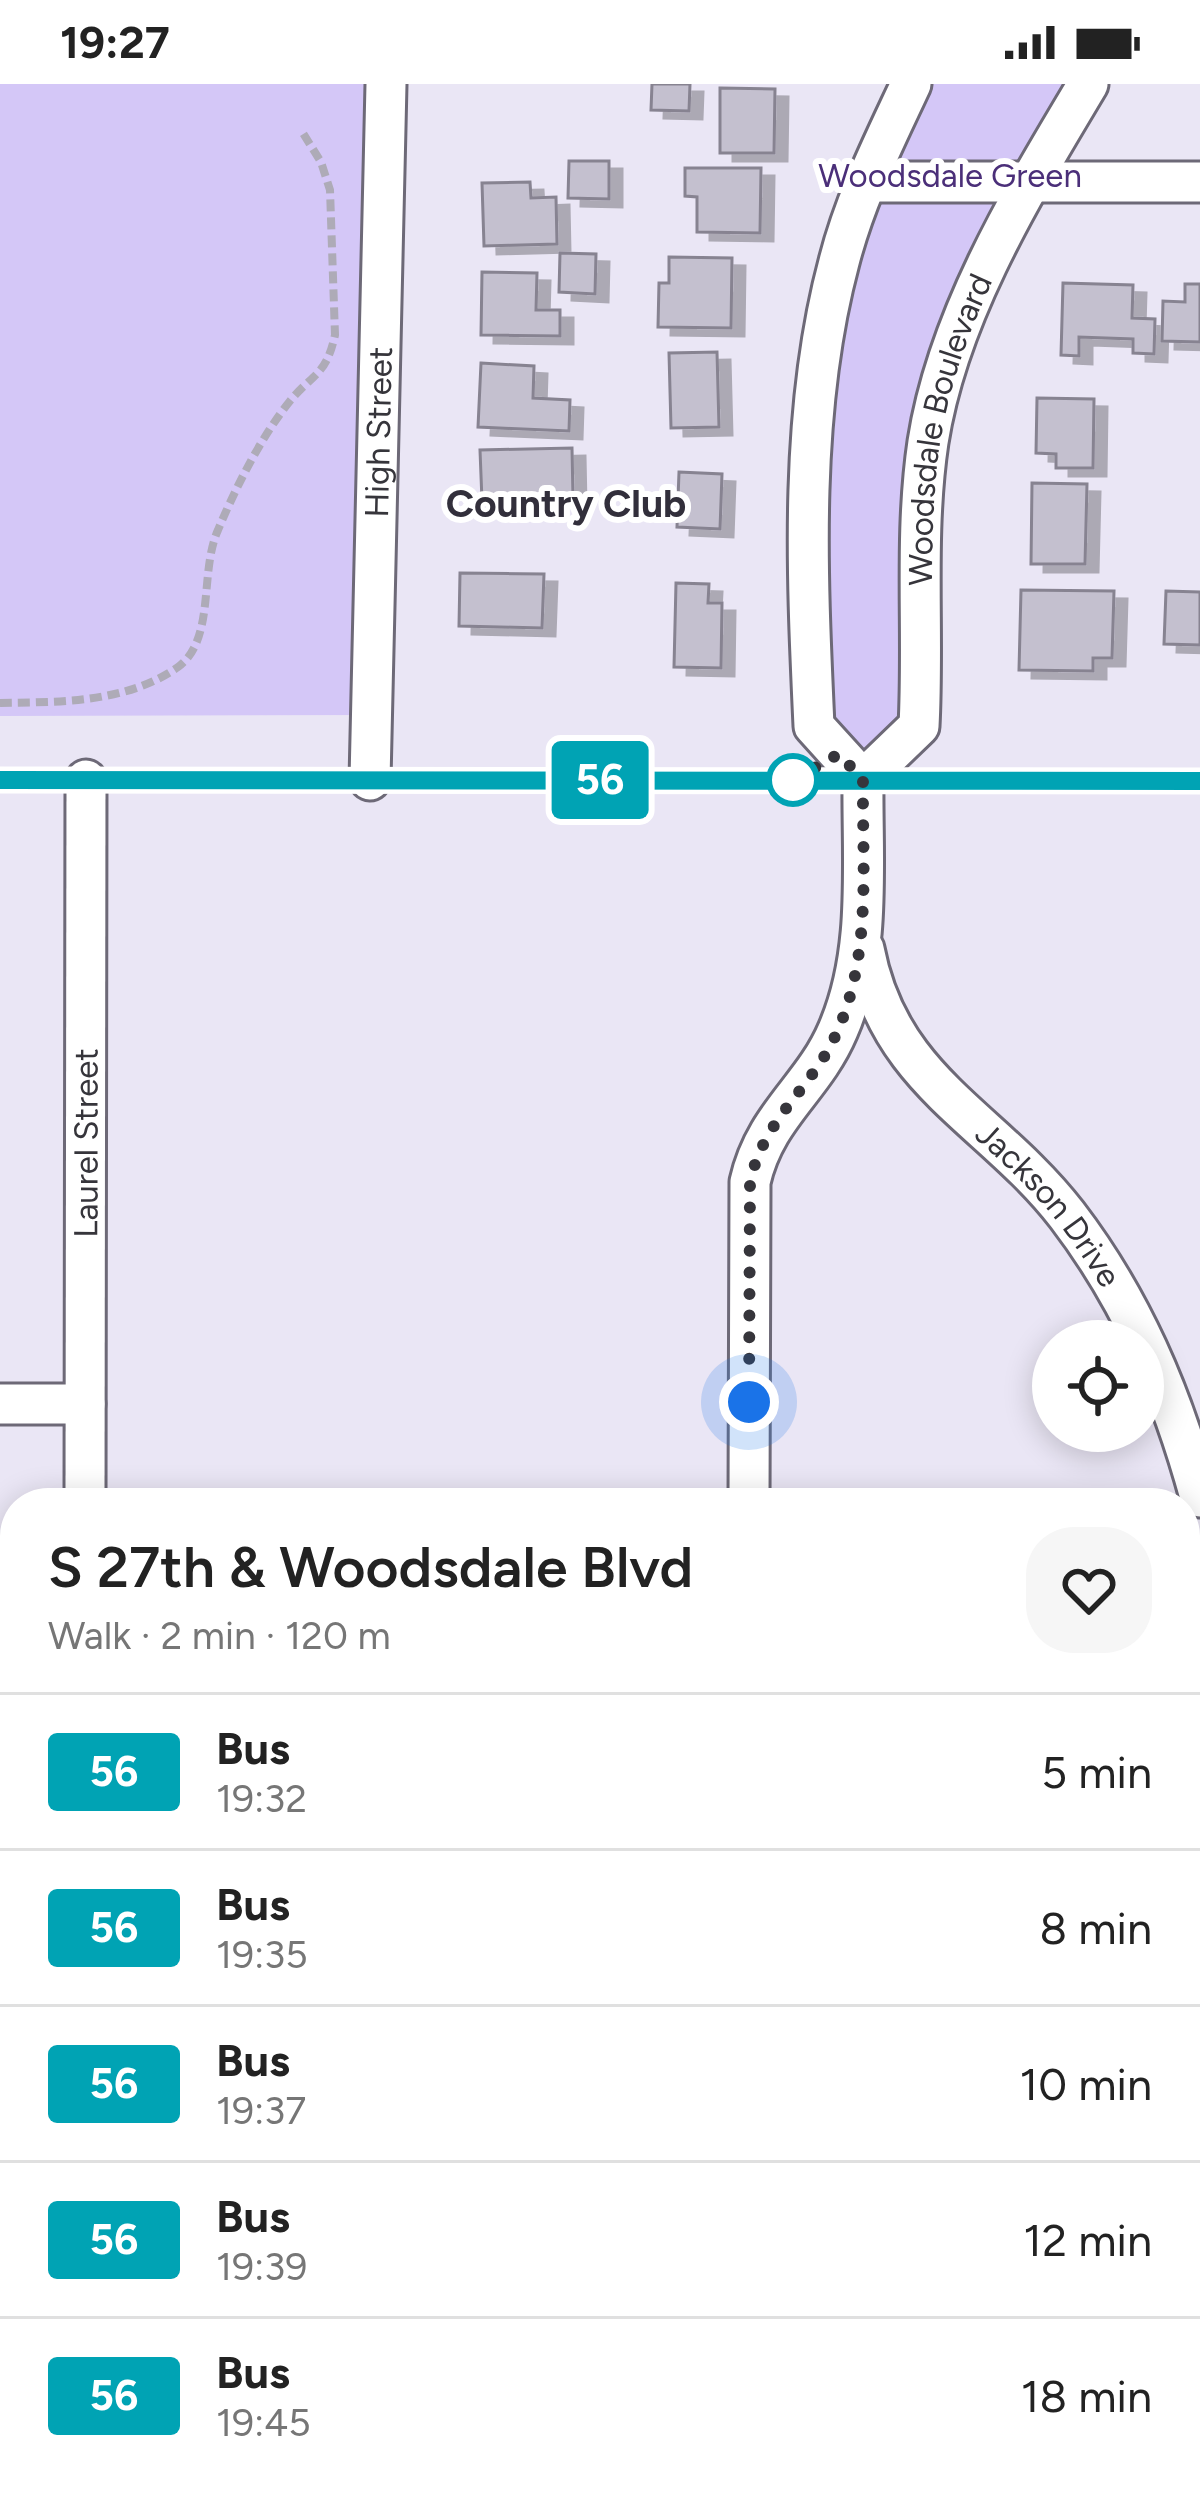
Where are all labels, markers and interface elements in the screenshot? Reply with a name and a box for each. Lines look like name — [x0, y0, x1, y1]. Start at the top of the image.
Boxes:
text: 19:27 — [60, 15, 170, 69]
park label: Woodsdale Green — [818, 156, 1082, 195]
street label: Woodsdale Boulevard — [901, 268, 1000, 586]
street label: High Street — [357, 346, 400, 518]
district label: Country Club — [446, 480, 686, 527]
line badge: 56 — [546, 741, 654, 819]
text: 56 — [576, 754, 624, 805]
unlabelled marker — [768, 755, 818, 805]
street label: Laurel Street — [66, 1048, 106, 1238]
street label: Jackson Drive — [968, 1113, 1129, 1294]
map controls — [1032, 1320, 1164, 1452]
button: locate — [1032, 1320, 1164, 1452]
your location — [719, 1372, 779, 1432]
button: heart — [1026, 1527, 1152, 1653]
text: S 27th & Woodsdale Blvd — [48, 1533, 693, 1601]
text: Walk · 2 min · 120 m — [48, 1612, 391, 1659]
text: Bus — [216, 1721, 290, 1775]
text: 5 min — [1041, 1745, 1152, 1799]
text: 56 — [90, 1746, 138, 1797]
text: 19:32 — [216, 1775, 307, 1822]
text: Bus — [216, 1877, 290, 1931]
text: 8 min — [1039, 1901, 1152, 1955]
text: 56 — [90, 1902, 138, 1953]
text: 19:35 — [216, 1931, 308, 1978]
text: Bus — [216, 2033, 290, 2087]
text: 10 min — [1020, 2057, 1152, 2111]
text: 56 — [90, 2058, 138, 2109]
text: 19:37 — [216, 2087, 306, 2134]
text: Bus — [216, 2189, 290, 2243]
text: 12 min — [1023, 2213, 1152, 2267]
text: 56 — [90, 2214, 138, 2265]
text: 19:39 — [216, 2243, 307, 2290]
text: Bus — [216, 2345, 290, 2399]
text: 18 min — [1021, 2369, 1152, 2423]
text: 56 — [90, 2370, 138, 2421]
text: 19:45 — [216, 2399, 311, 2446]

